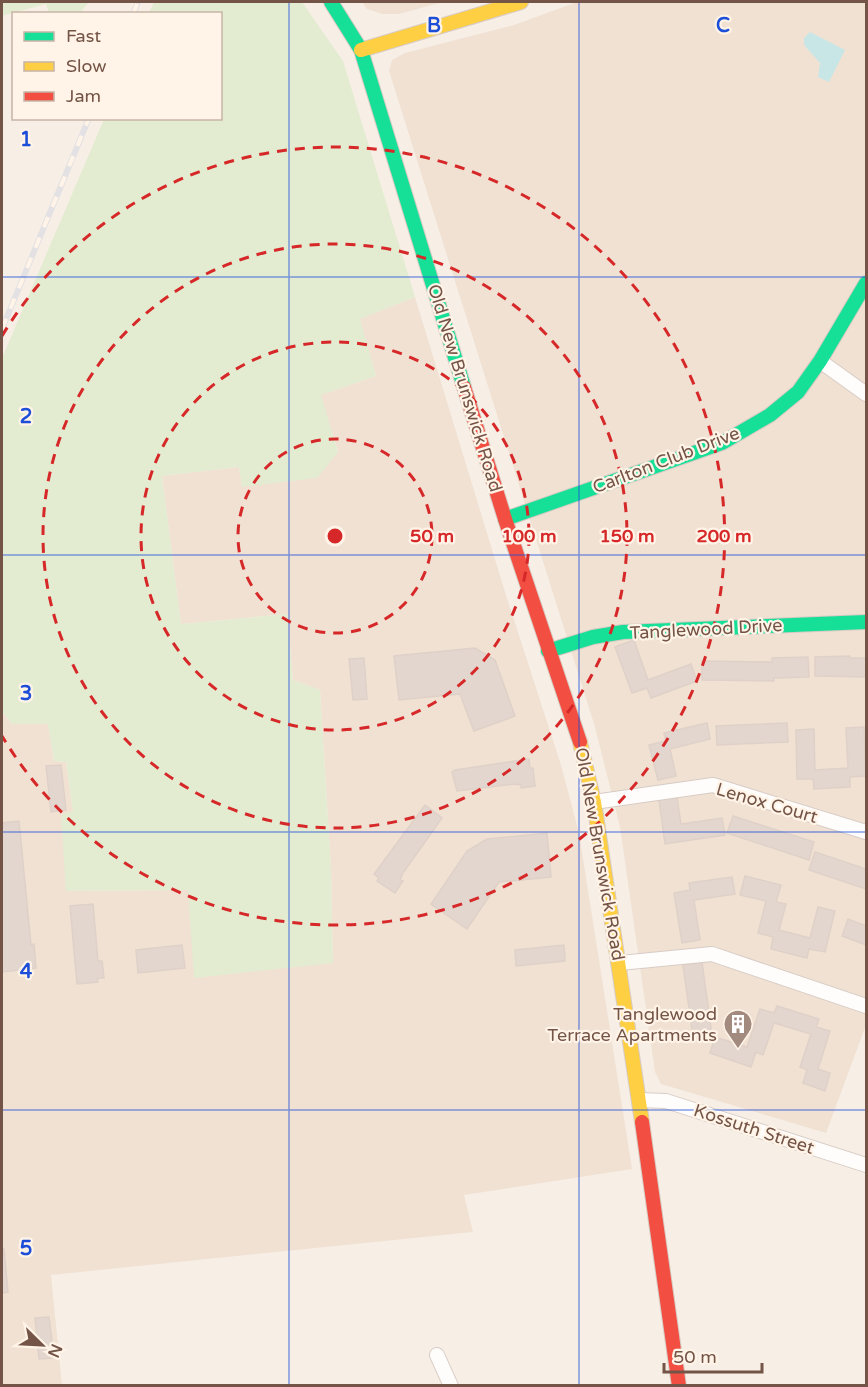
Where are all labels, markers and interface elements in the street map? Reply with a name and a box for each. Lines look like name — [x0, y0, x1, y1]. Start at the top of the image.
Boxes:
legend — [12, 12, 222, 120]
text: B — [427, 14, 441, 38]
text: C — [716, 14, 730, 38]
text: Fast — [66, 25, 101, 47]
text: Slow — [66, 55, 107, 77]
text: Jam — [66, 85, 101, 107]
text: 1 — [20, 128, 32, 152]
street label: Old New Brunswick Road — [423, 282, 507, 494]
text: 2 — [20, 405, 32, 429]
street label: Carlton Club Drive — [589, 422, 743, 498]
text: 50 m — [410, 525, 454, 547]
text: 100 m — [501, 525, 557, 547]
text: 150 m — [599, 525, 655, 547]
text: 200 m — [696, 525, 752, 547]
centre of rings — [325, 526, 345, 546]
street label: Tanglewood Drive — [629, 614, 783, 644]
text: 3 — [20, 682, 32, 706]
street label: Old New Brunswick Road — [570, 746, 630, 962]
street label: Lenox Court — [714, 778, 820, 828]
text: 4 — [20, 960, 33, 984]
place label: Tanglewood Terrace Apartments — [547, 1003, 717, 1046]
building icon: Tanglewood Terrace Apartments — [722, 1008, 754, 1050]
street label: Kossuth Street — [691, 1099, 817, 1159]
text: 5 — [20, 1237, 32, 1261]
north arrow — [12, 1315, 72, 1375]
scale bar — [664, 1336, 762, 1374]
text: N — [43, 1341, 67, 1361]
text: 50 m — [673, 1346, 717, 1368]

